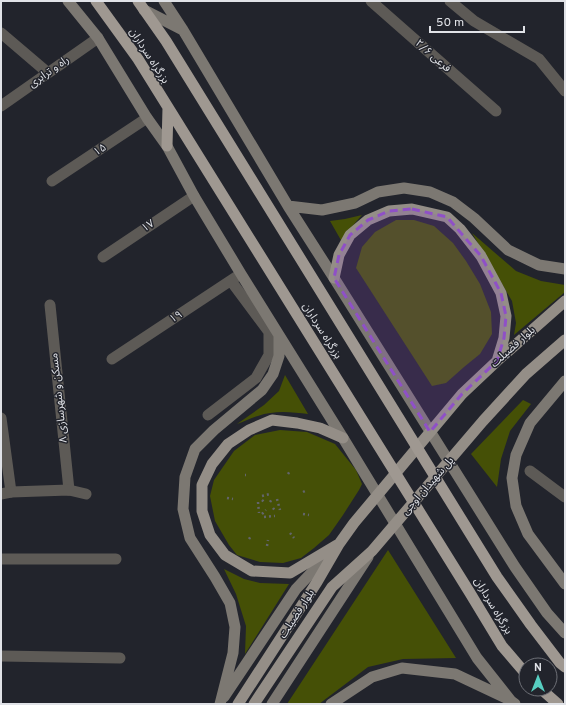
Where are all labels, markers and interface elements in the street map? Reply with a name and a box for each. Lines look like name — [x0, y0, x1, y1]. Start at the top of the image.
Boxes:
scale bar — [430, 8, 524, 34]
text: 50 m — [436, 15, 464, 31]
street label: بزرگراه سرداران — [126, 26, 172, 87]
street label: فرعی ۲/۶ — [412, 37, 454, 76]
street label: راه و ترابری — [26, 53, 72, 91]
street label: ۱۵ — [91, 141, 109, 159]
street label: ۱۷ — [139, 216, 158, 235]
street label: بزرگراه سرداران — [299, 300, 345, 362]
street label: ۱۹ — [167, 308, 185, 326]
street label: بلوار فضیلت — [488, 323, 538, 371]
street label: مسکن و شهرسازی ۸ — [47, 352, 71, 444]
street label: پل شهیدان اوجی — [399, 454, 457, 518]
street label: بزرگراه سرداران — [471, 575, 515, 637]
street label: بلوار فضیلت — [276, 587, 318, 641]
north arrow — [518, 657, 558, 697]
text: N — [534, 661, 542, 675]

